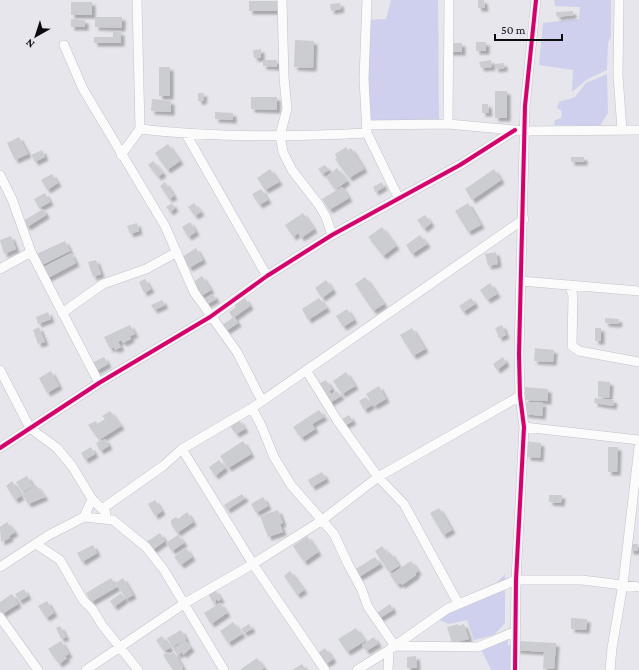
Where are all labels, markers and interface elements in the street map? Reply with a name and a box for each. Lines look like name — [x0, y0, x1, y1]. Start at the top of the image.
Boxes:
north arrow — [16, 16, 56, 56]
scale bar — [495, 16, 562, 42]
text: 50 m — [501, 23, 526, 37]
text: N — [23, 36, 36, 51]

